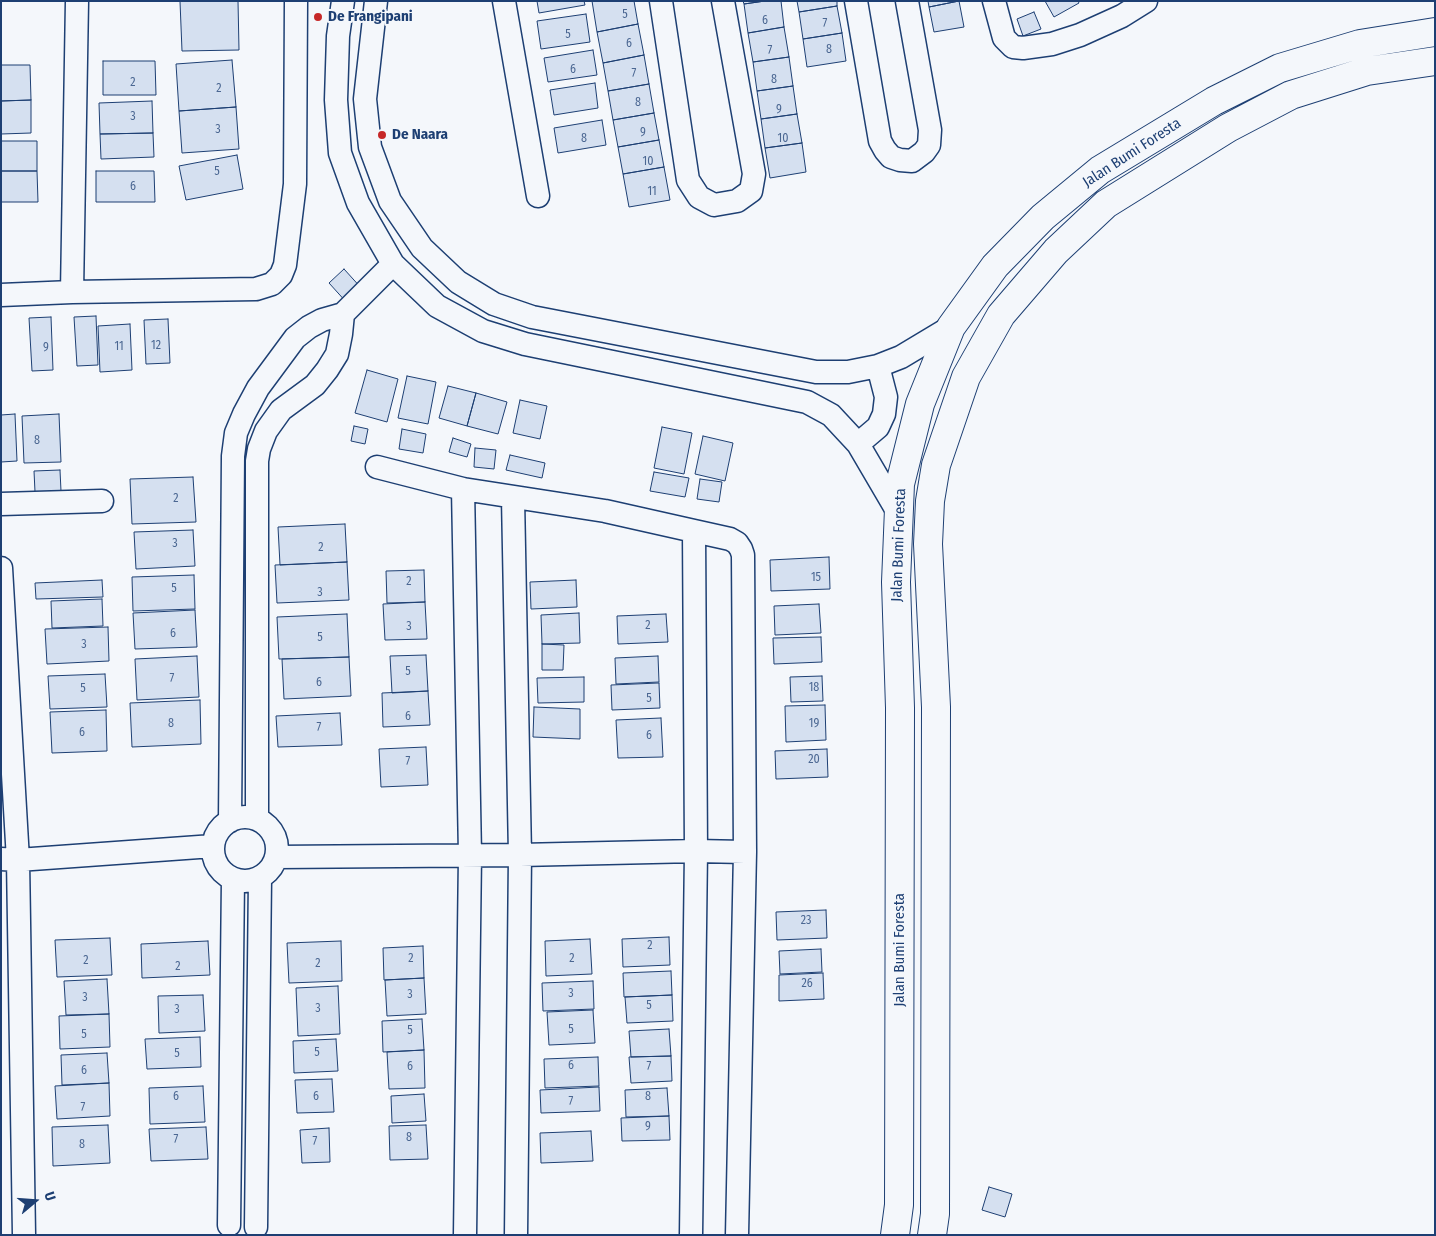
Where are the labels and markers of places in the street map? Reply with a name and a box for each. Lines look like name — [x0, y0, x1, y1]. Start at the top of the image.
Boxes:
place label: De Frangipani — [328, 8, 413, 26]
marker: De Frangipani — [312, 11, 324, 23]
place label: De Naara — [392, 126, 448, 144]
marker: De Naara — [376, 129, 388, 141]

